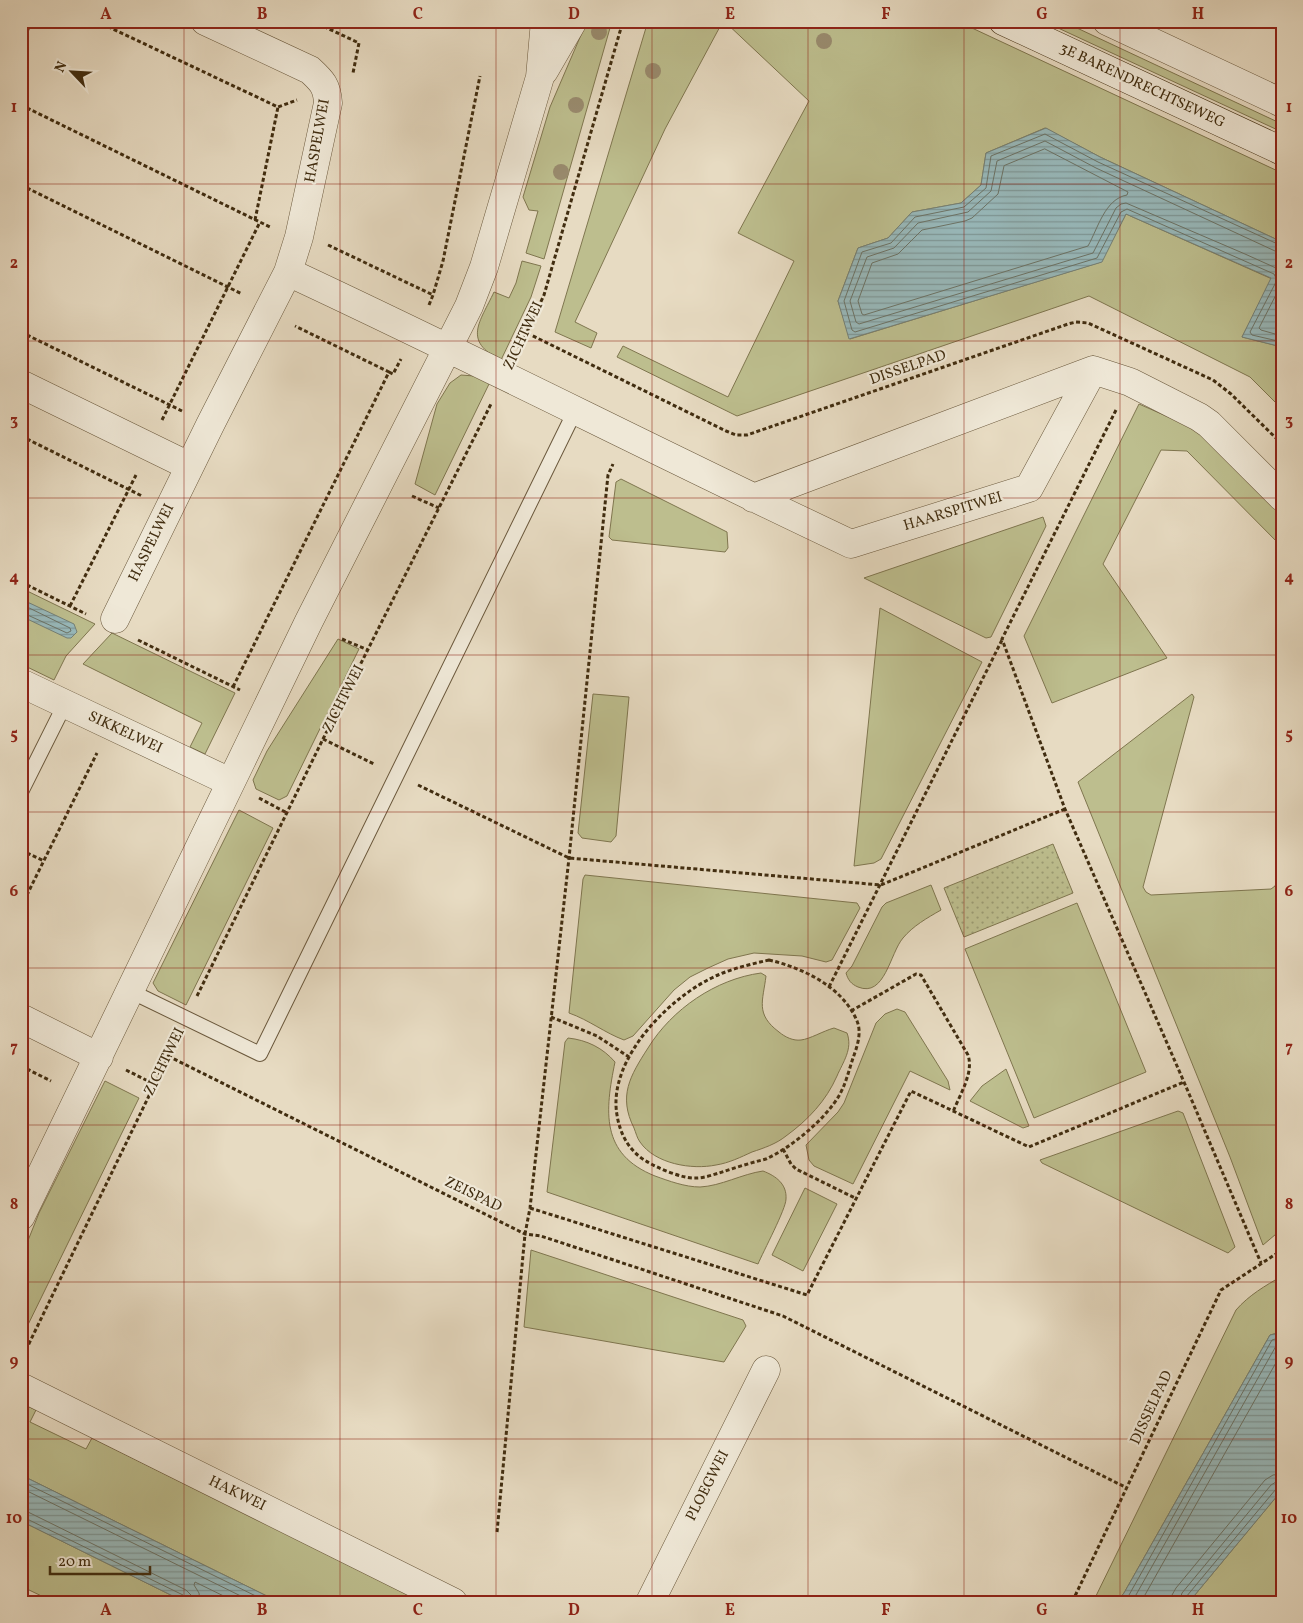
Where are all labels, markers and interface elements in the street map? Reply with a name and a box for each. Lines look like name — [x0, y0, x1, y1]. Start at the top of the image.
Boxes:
text: A — [100, 4, 112, 26]
text: B — [257, 4, 268, 26]
text: C — [413, 4, 423, 26]
text: D — [568, 4, 580, 26]
text: E — [725, 4, 735, 26]
text: F — [881, 4, 891, 26]
text: G — [1036, 4, 1048, 26]
text: H — [1192, 4, 1204, 26]
street label: 3E BARENDRECHTSEWEG — [1056, 38, 1228, 134]
north arrow — [48, 48, 98, 98]
text: N — [51, 59, 72, 76]
text: 1 — [11, 97, 17, 119]
street label: HASPELWEI — [300, 97, 336, 185]
text: 1 — [1286, 97, 1292, 119]
text: 2 — [10, 253, 18, 275]
text: 2 — [1285, 253, 1293, 275]
street label: ZICHTWEI — [499, 298, 549, 374]
street label: DISSELPAD — [867, 345, 949, 391]
text: 3 — [10, 410, 18, 432]
text: 3 — [1285, 410, 1293, 432]
street label: HAARSPITWEI — [901, 487, 1005, 537]
street label: HASPELWEI — [124, 500, 180, 586]
text: 4 — [9, 567, 19, 589]
text: 4 — [1284, 567, 1294, 589]
street label: ZICHTWEI — [318, 661, 370, 737]
street label: SIKKELWEI — [84, 707, 166, 759]
text: 5 — [10, 724, 18, 746]
text: 5 — [1285, 724, 1293, 746]
text: 6 — [10, 881, 19, 903]
text: 6 — [1285, 881, 1294, 903]
street label: ZICHTWEI — [139, 1024, 191, 1100]
text: 7 — [10, 1037, 18, 1059]
text: 7 — [1285, 1037, 1293, 1059]
street label: ZEISPAD — [441, 1172, 505, 1218]
text: 8 — [10, 1194, 18, 1216]
text: 8 — [1285, 1194, 1293, 1216]
text: 9 — [10, 1351, 19, 1373]
text: 9 — [1285, 1351, 1294, 1373]
street label: DISSELPAD — [1126, 1367, 1178, 1449]
street label: PLOEGWEI — [681, 1447, 735, 1525]
street label: HAKWEI — [205, 1471, 269, 1517]
text: 10 — [6, 1508, 22, 1530]
text: 10 — [1281, 1508, 1297, 1530]
scale bar — [50, 1543, 150, 1575]
text: 20 m — [58, 1552, 91, 1573]
text: A — [100, 1600, 112, 1622]
text: B — [257, 1600, 268, 1622]
text: C — [413, 1600, 423, 1622]
text: D — [568, 1600, 580, 1622]
text: E — [725, 1600, 735, 1622]
text: F — [881, 1600, 891, 1622]
text: G — [1036, 1600, 1048, 1622]
text: H — [1192, 1600, 1204, 1622]

